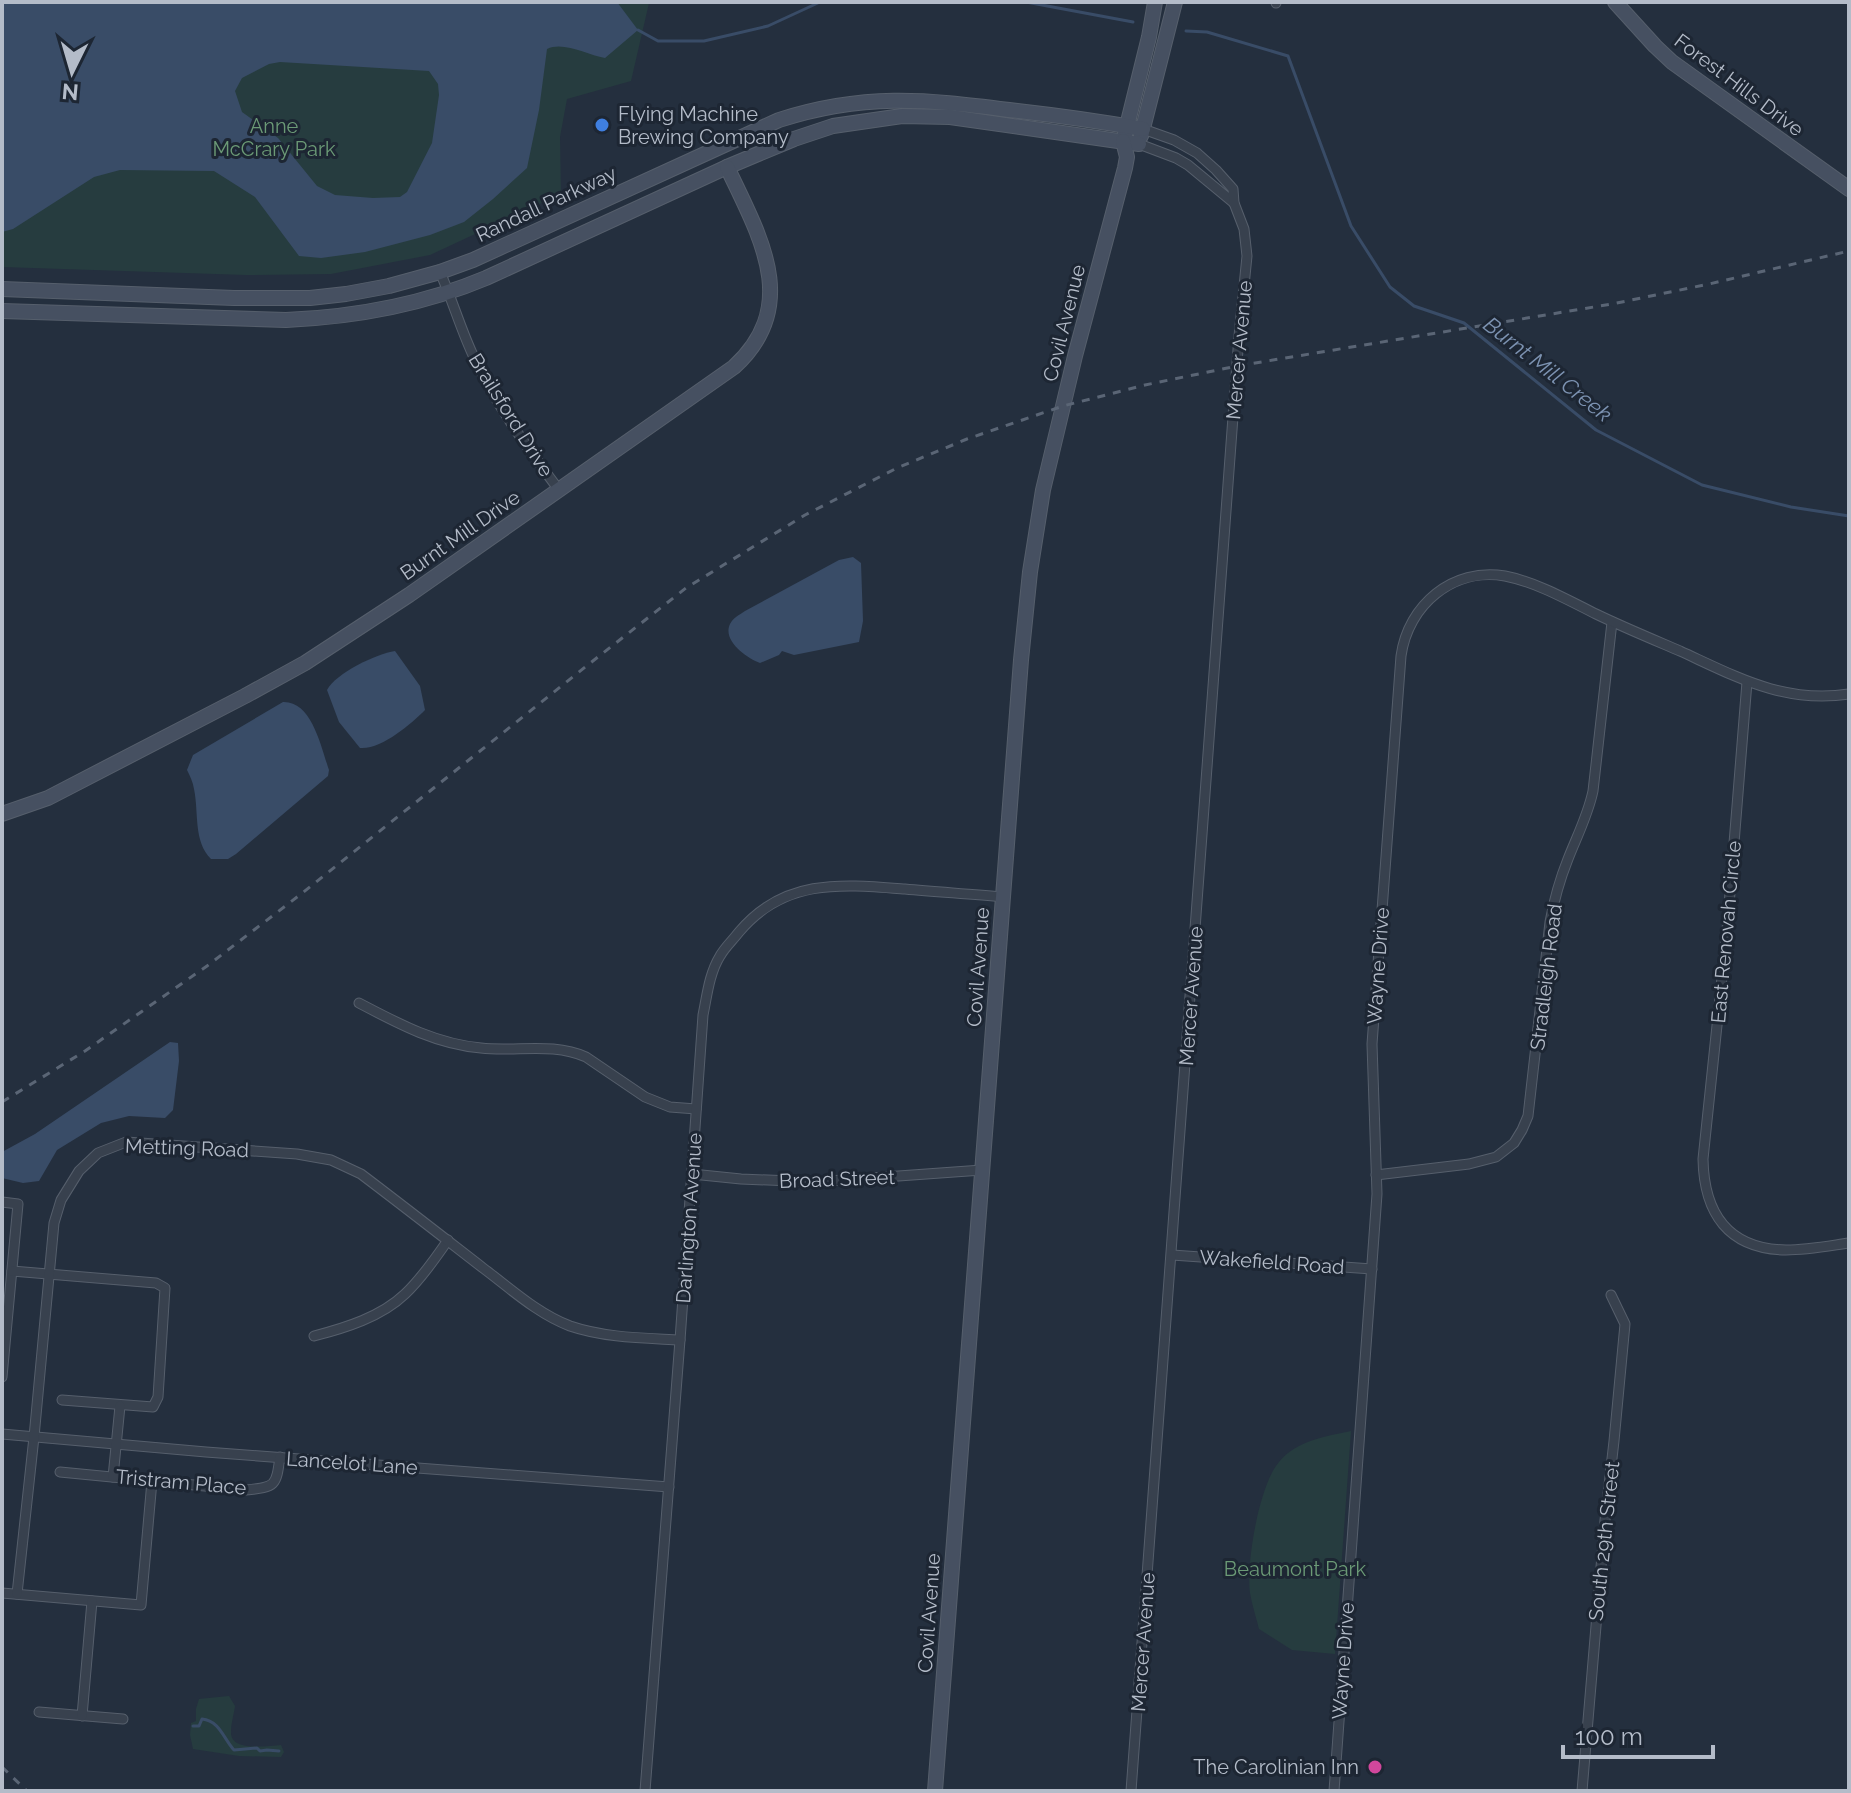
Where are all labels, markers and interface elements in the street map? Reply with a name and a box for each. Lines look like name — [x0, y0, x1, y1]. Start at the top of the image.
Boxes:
street label: Forest Hills Drive — [1670, 29, 1808, 142]
north arrow — [32, 32, 112, 112]
text: N — [61, 78, 80, 106]
place label: Flying Machine Brewing Company — [618, 102, 789, 149]
park label: Anne McCrary Park — [212, 114, 336, 161]
marker: Flying Machine Brewing Company — [593, 116, 611, 134]
street label: Randall Parkway — [472, 161, 620, 247]
street label: Covil Avenue — [1038, 262, 1090, 384]
street label: Mercer Avenue — [1221, 279, 1257, 421]
water label: Burnt Mill Creek — [1479, 311, 1617, 427]
street label: Brailsford Drive — [464, 349, 559, 481]
street label: Burnt Mill Drive — [396, 485, 525, 585]
street label: East Renovah Circle — [1706, 839, 1746, 1024]
street label: Stradleigh Road — [1525, 902, 1567, 1052]
street label: Covil Avenue — [962, 906, 994, 1028]
street label: Wayne Drive — [1362, 906, 1394, 1025]
street label: Mercer Avenue — [1174, 925, 1208, 1066]
street label: Darlington Avenue — [671, 1132, 707, 1304]
street label: Metting Road — [125, 1134, 249, 1162]
street label: Broad Street — [779, 1165, 896, 1193]
street label: Wakefield Road — [1199, 1245, 1345, 1279]
street label: Lancelot Lane — [285, 1446, 419, 1480]
street label: South 29th Street — [1584, 1460, 1624, 1622]
street label: Tristram Place — [115, 1464, 248, 1500]
street label: Covil Avenue — [913, 1552, 945, 1674]
park label: Beaumont Park — [1224, 1557, 1367, 1581]
street label: Mercer Avenue — [1126, 1571, 1160, 1712]
street label: Wayne Drive — [1327, 1601, 1359, 1720]
scale bar — [1563, 1709, 1713, 1759]
text: 100 m — [1575, 1722, 1643, 1751]
place label: The Carolinian Inn — [1193, 1755, 1359, 1779]
marker: The Carolinian Inn — [1366, 1758, 1384, 1776]

